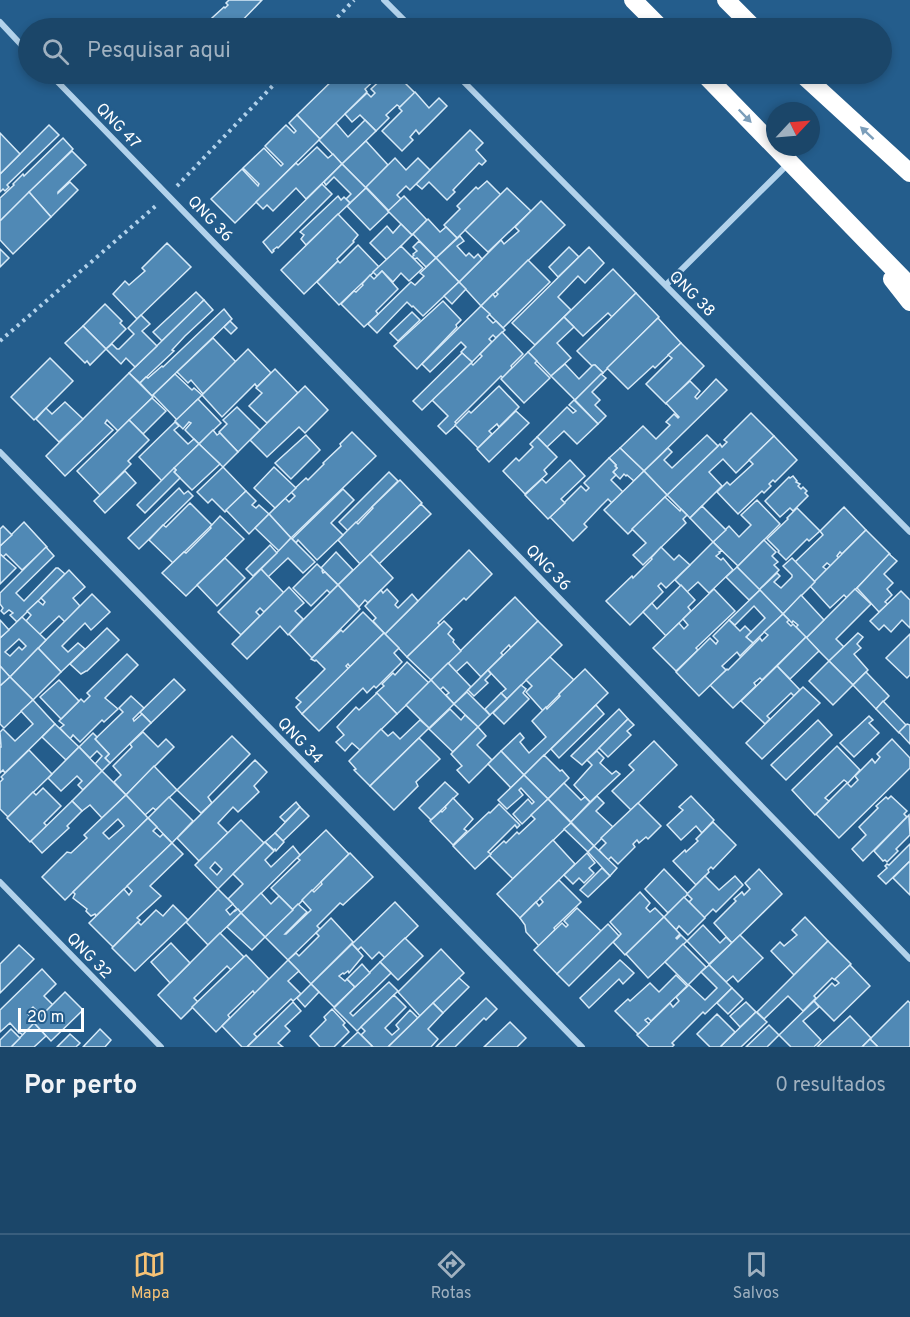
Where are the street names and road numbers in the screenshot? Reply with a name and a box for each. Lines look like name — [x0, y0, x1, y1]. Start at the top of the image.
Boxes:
street label: QNG 47 — [91, 99, 144, 153]
street label: QNG 36 — [183, 192, 237, 247]
street label: QNG 38 — [664, 267, 719, 322]
street label: QNG 36 — [521, 541, 575, 596]
street label: QNG 34 — [272, 714, 327, 769]
street label: QNG 32 — [62, 929, 115, 984]

